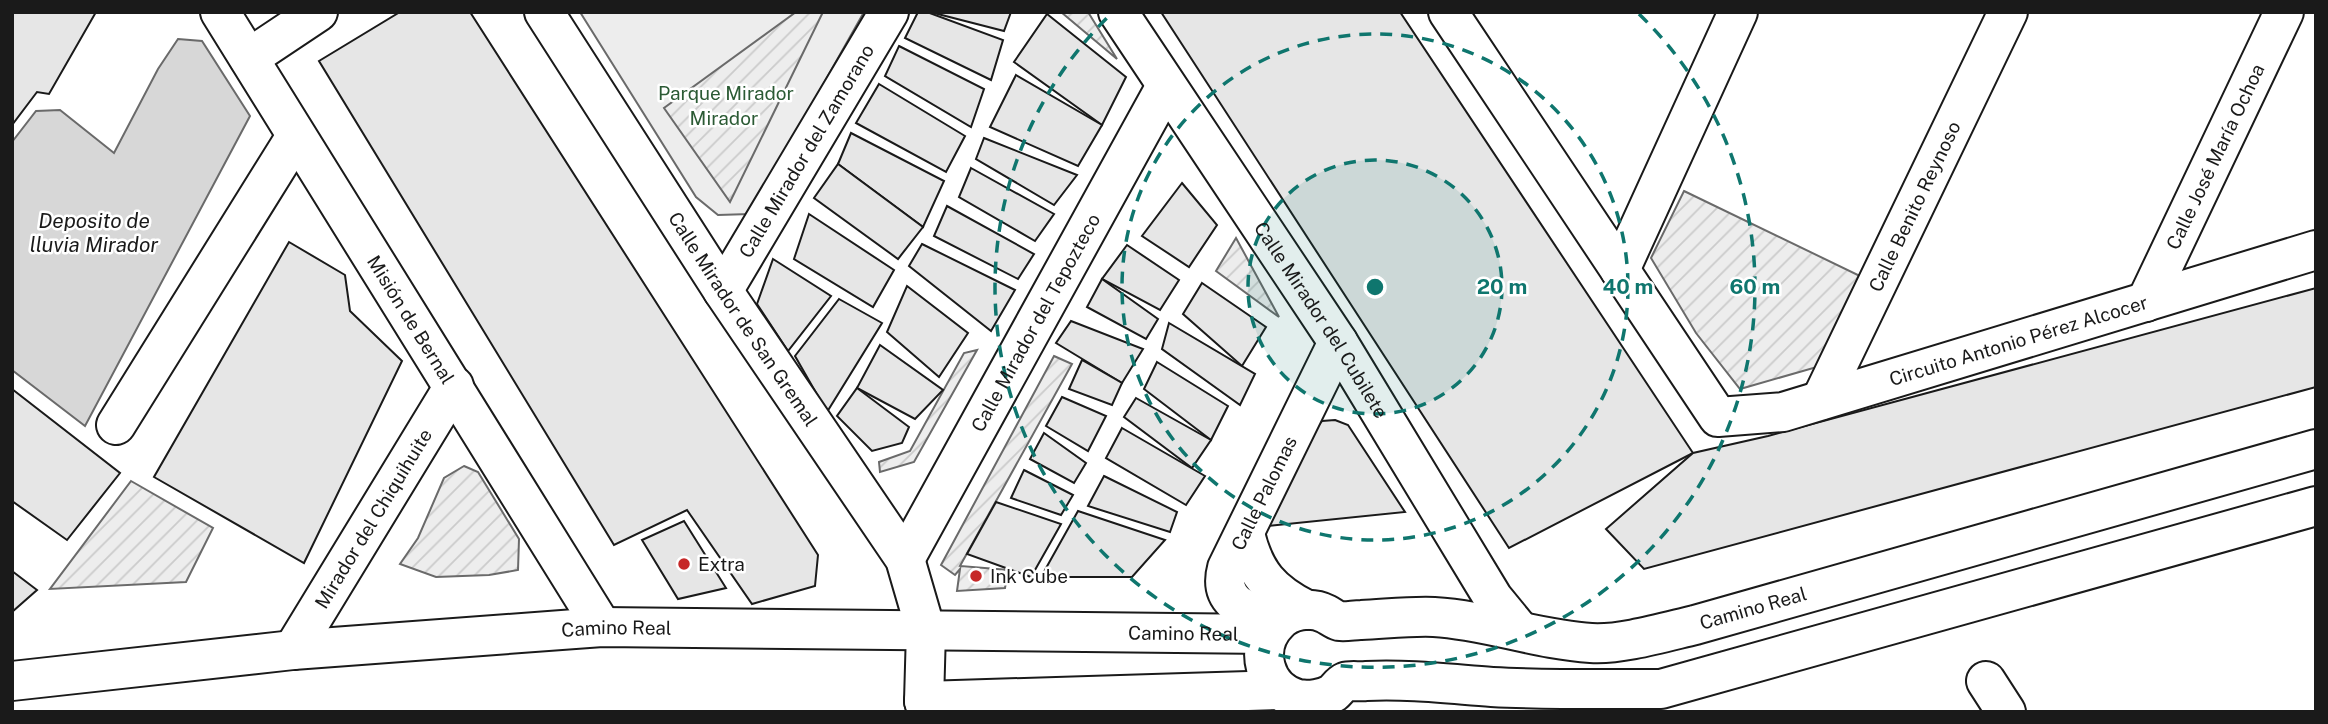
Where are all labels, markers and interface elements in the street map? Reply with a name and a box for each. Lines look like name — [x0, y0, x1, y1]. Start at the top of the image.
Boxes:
street label: Calle Mirador del Zamorano — [734, 40, 878, 262]
street label: Calle José María Ochoa — [2162, 60, 2269, 253]
park label: Parque Mirador — [658, 82, 794, 104]
park label: Mirador — [690, 107, 758, 129]
street label: Calle Benito Reynoso — [1864, 118, 1965, 295]
water label: Deposito de lluvia Mirador — [30, 208, 159, 257]
street label: Calle Mirador de San Gremal — [664, 208, 822, 430]
street label: Calle Mirador del Tepozteco — [966, 210, 1104, 436]
street label: Calle Mirador del Cubilete — [1250, 218, 1392, 422]
street label: Misión de Bernal — [363, 251, 459, 388]
text: 20 m — [1477, 274, 1527, 299]
text: 40 m — [1603, 274, 1653, 299]
text: 60 m — [1730, 274, 1780, 299]
centre of rings — [1363, 275, 1387, 299]
street label: Circuito Antonio Pérez Alcocer — [1886, 291, 2150, 390]
street label: Mirador del Chiquihuite — [310, 425, 436, 612]
street label: Calle Palomas — [1227, 432, 1301, 554]
place label: Extra — [698, 553, 745, 575]
marker: Extra — [676, 556, 692, 572]
place label: Ink Cube — [990, 565, 1068, 587]
marker: Ink Cube — [968, 568, 984, 584]
street label: Camino Real — [1697, 582, 1809, 634]
street label: Camino Real — [561, 616, 672, 641]
street label: Camino Real — [1128, 622, 1239, 645]

